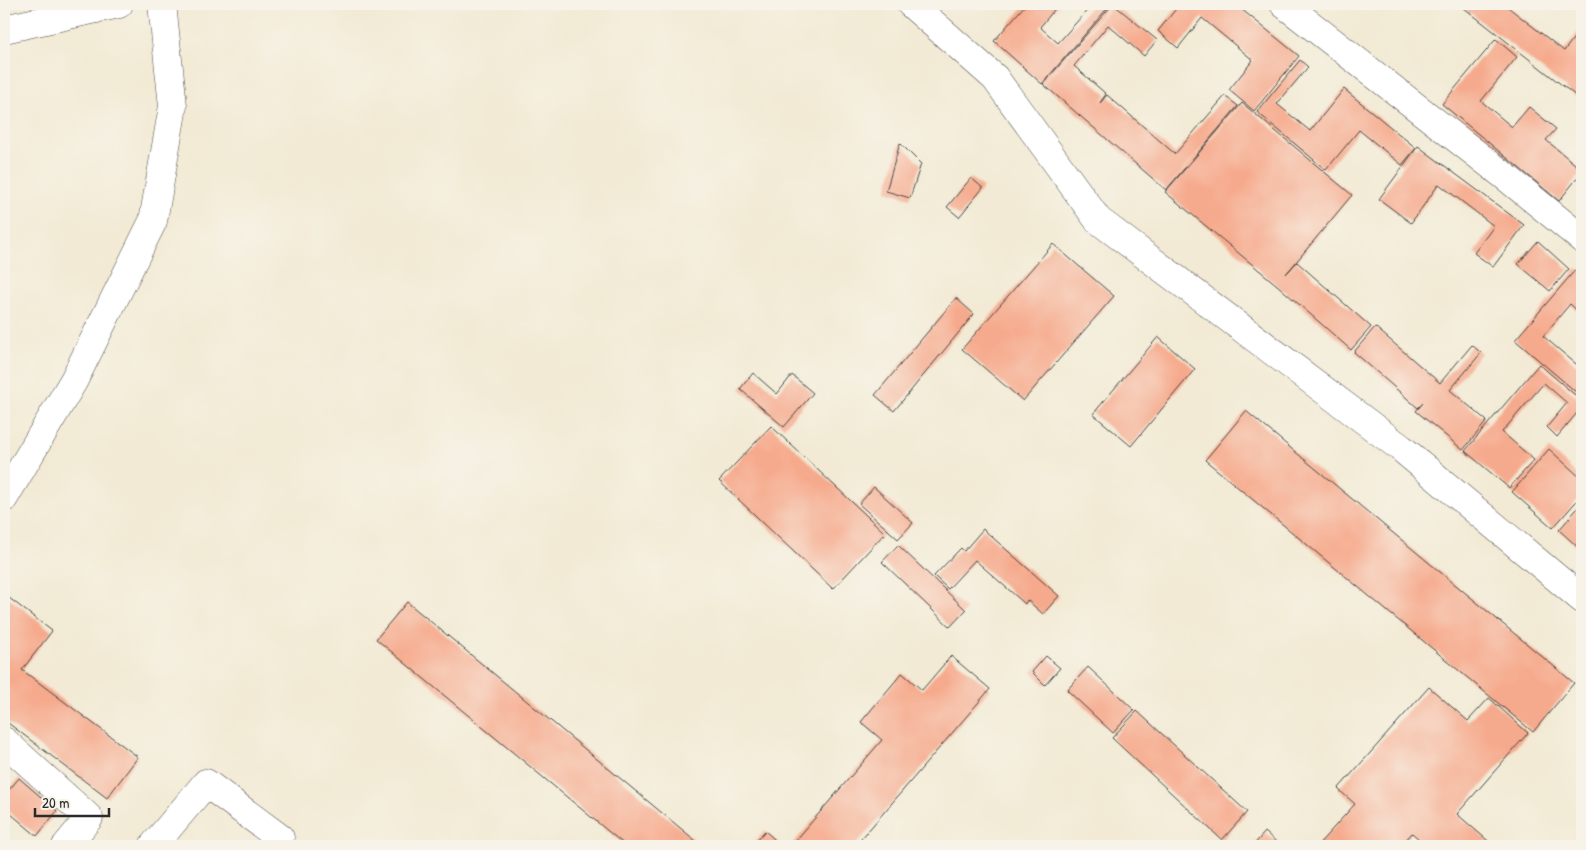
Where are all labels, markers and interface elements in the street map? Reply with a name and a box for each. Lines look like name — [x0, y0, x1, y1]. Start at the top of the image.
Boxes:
scale bar — [35, 785, 109, 817]
text: 20 m — [42, 792, 69, 813]

